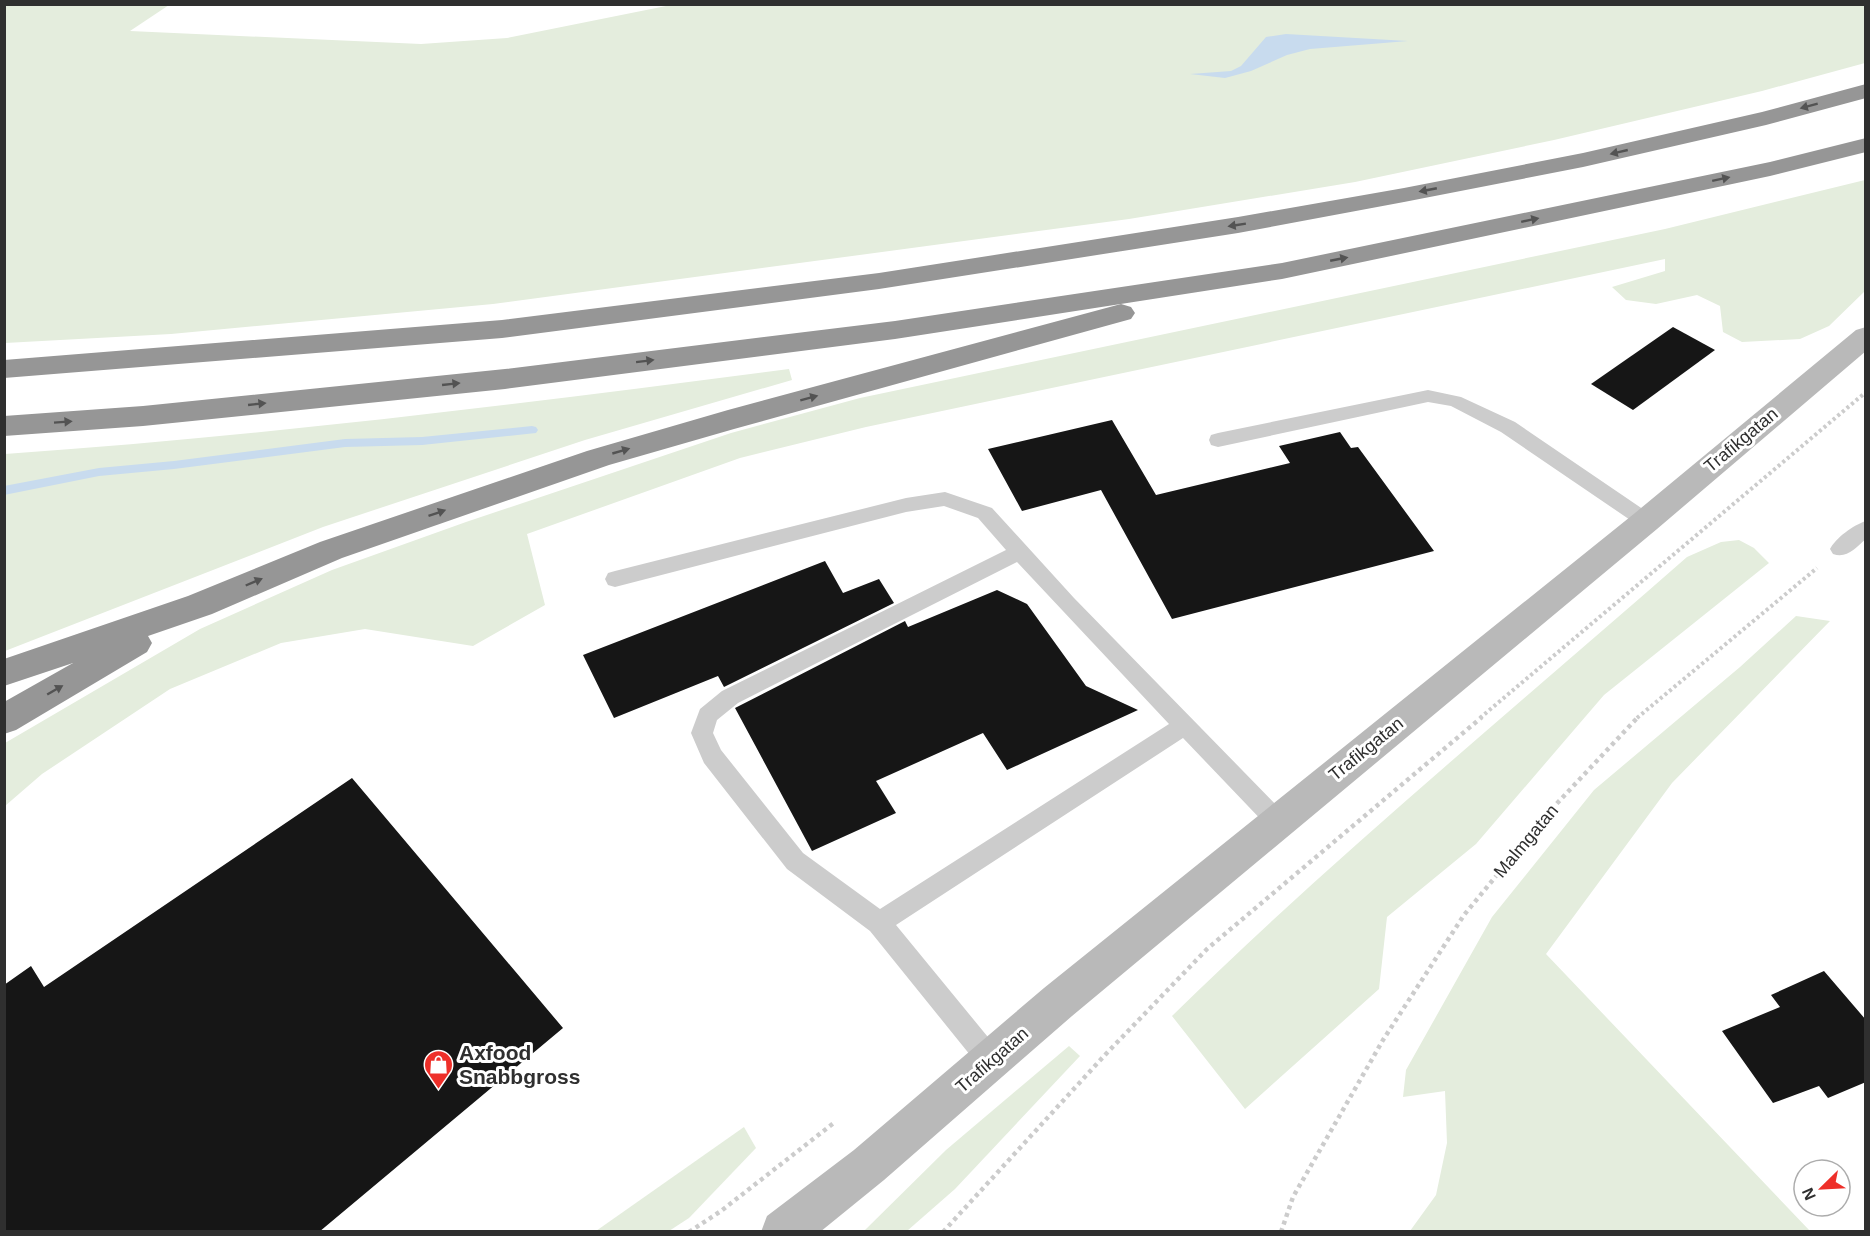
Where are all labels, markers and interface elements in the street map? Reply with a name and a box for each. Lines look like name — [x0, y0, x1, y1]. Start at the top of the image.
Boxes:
one-way arrow — [1800, 102, 1818, 112]
one-way arrow — [1610, 147, 1629, 157]
one-way arrow — [1712, 174, 1731, 183]
one-way arrow — [1419, 186, 1438, 195]
one-way arrow — [1521, 215, 1540, 224]
one-way arrow — [1227, 221, 1246, 230]
one-way arrow — [1330, 254, 1349, 263]
one-way arrow — [635, 356, 654, 366]
one-way arrow — [442, 379, 461, 389]
one-way arrow — [800, 393, 818, 402]
one-way arrow — [248, 399, 267, 409]
street label: Trafikgatan — [1700, 404, 1782, 476]
one-way arrow — [53, 417, 72, 426]
one-way arrow — [613, 446, 631, 455]
one-way arrow — [428, 508, 446, 518]
one-way arrow — [246, 578, 263, 587]
one-way arrow — [47, 685, 64, 695]
street label: Trafikgatan — [1325, 713, 1407, 785]
street label: Malmgatan — [1490, 800, 1562, 882]
street label: Trafikgatan — [952, 1023, 1032, 1097]
place label: Axfood Snabbgross — [459, 1041, 580, 1088]
shop icon: Axfood Snabbgross — [422, 1048, 454, 1090]
north arrow — [1792, 1158, 1852, 1218]
text: N — [1799, 1185, 1819, 1203]

